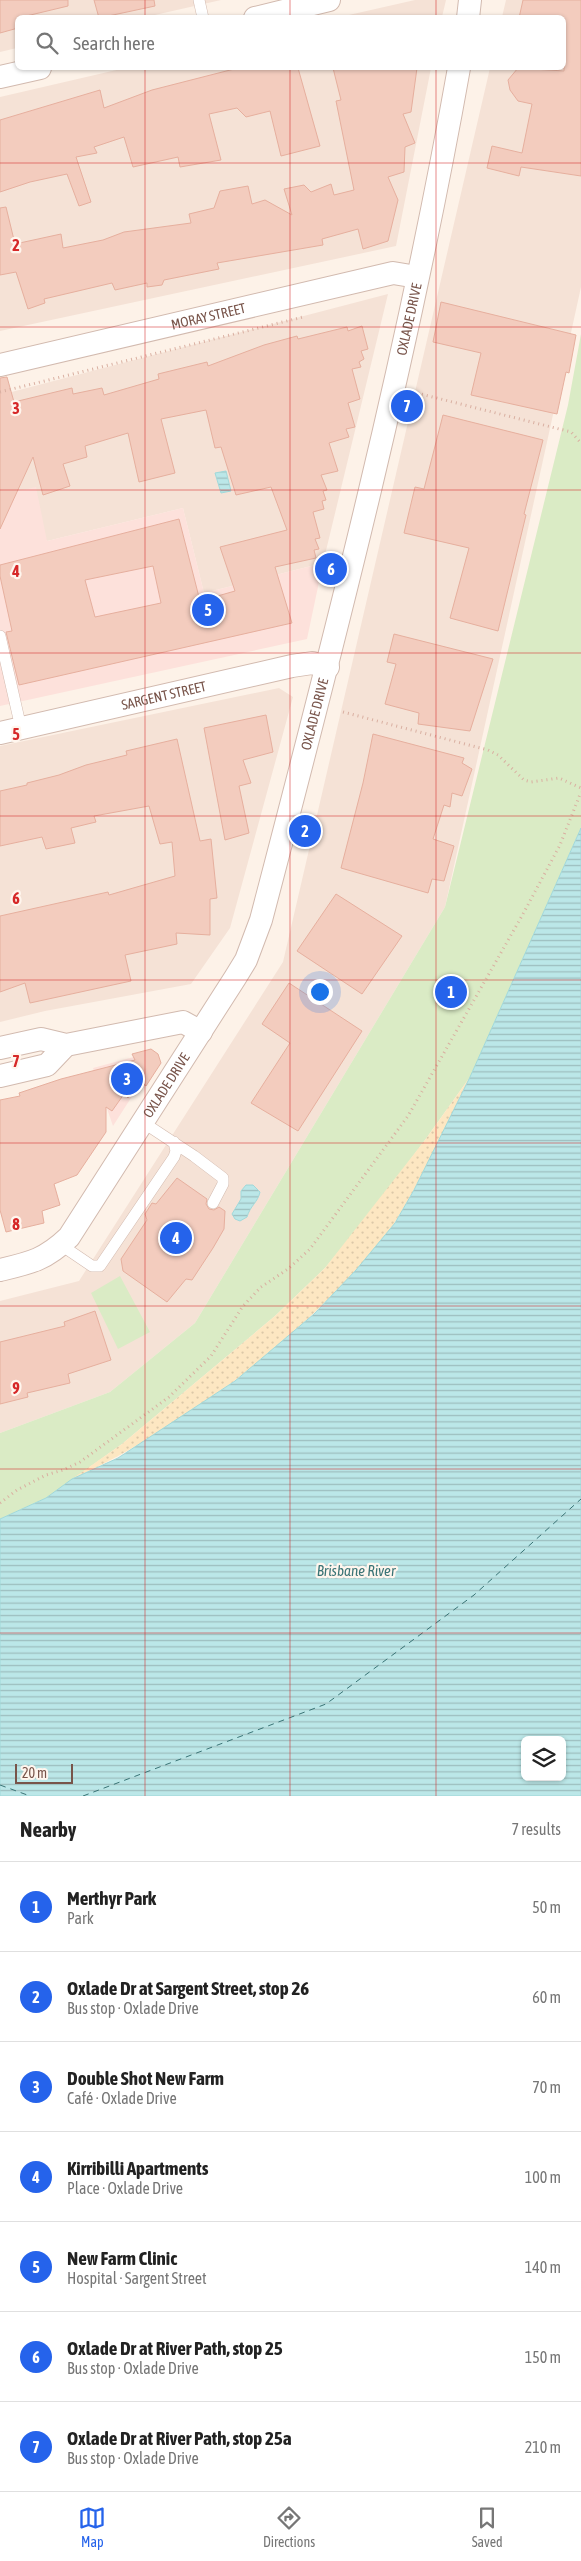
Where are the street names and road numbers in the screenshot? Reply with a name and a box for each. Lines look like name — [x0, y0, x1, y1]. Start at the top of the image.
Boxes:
street label: OXLADE DRIVE — [393, 282, 425, 357]
street label: MORAY STREET — [170, 300, 247, 333]
street label: OXLADE DRIVE — [298, 676, 331, 752]
street label: SARGENT STREET — [120, 678, 208, 713]
street label: OXLADE DRIVE — [140, 1050, 193, 1121]

